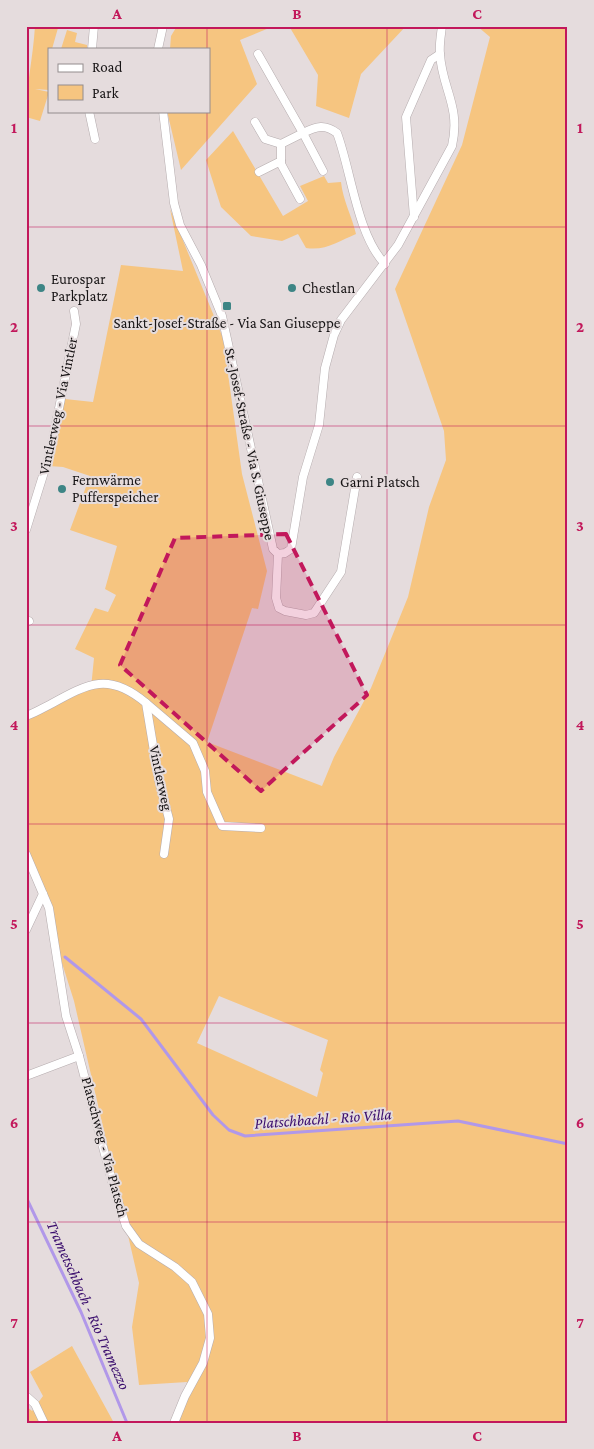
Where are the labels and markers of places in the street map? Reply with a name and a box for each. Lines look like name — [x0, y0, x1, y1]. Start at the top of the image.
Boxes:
place label: Eurospar Parkplatz — [51, 271, 108, 305]
place label: Chestlan — [302, 280, 355, 296]
marker: Eurospar Parkplatz — [35, 282, 47, 294]
marker: Chestlan — [286, 282, 298, 294]
marker: Sankt-Josef-Straße - Via San Giuseppe — [221, 300, 233, 312]
place label: Sankt-Josef-Straße - Via San Giuseppe — [114, 315, 341, 332]
place label: Fernwärme Pufferspeicher — [72, 472, 159, 506]
place label: Garni Platsch — [340, 474, 420, 490]
marker: Garni Platsch — [324, 476, 336, 488]
marker: Fernwärme Pufferspeicher — [56, 483, 68, 495]

